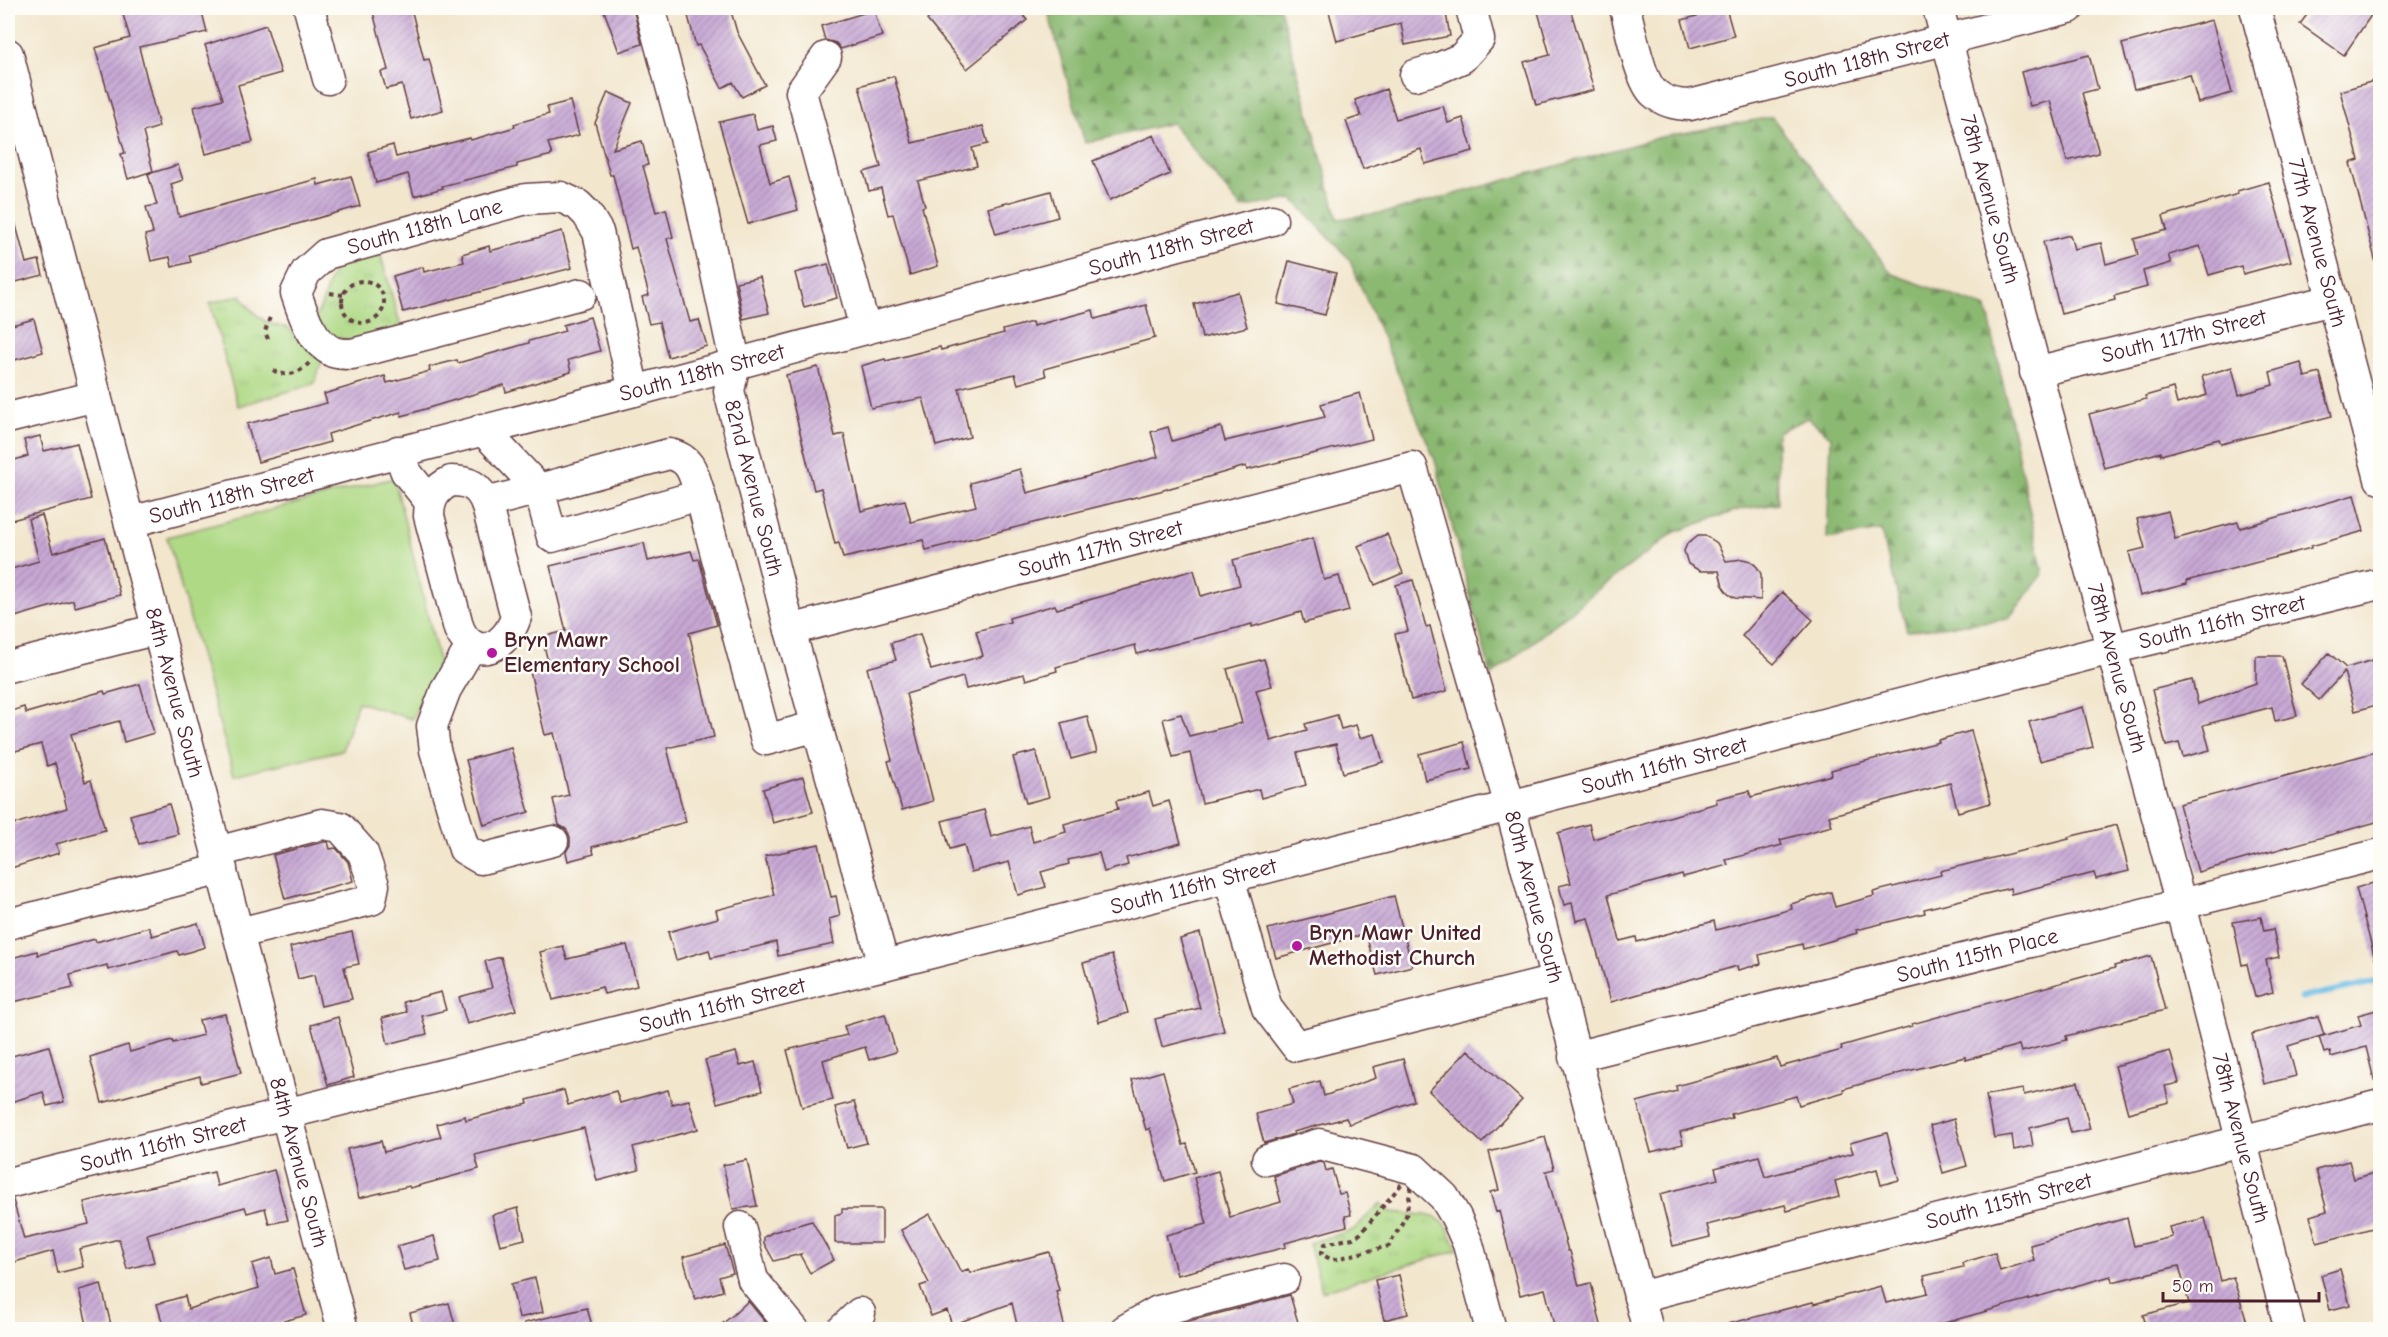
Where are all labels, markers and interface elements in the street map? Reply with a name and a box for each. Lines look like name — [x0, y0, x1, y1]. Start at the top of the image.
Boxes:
street label: South 118th Street — [1781, 26, 1953, 93]
street label: 78th Avenue South — [1954, 111, 2025, 287]
street label: 77th Avenue South — [2282, 156, 2352, 330]
street label: South 118th Lane — [344, 193, 505, 261]
street label: South 118th Street — [1086, 212, 1257, 282]
street label: South 117th Street — [2099, 303, 2270, 369]
street label: South 118th Street — [617, 338, 788, 407]
street label: 82nd Avenue South — [719, 397, 789, 579]
street label: South 118th Street — [146, 461, 318, 530]
street label: South 117th Street — [1016, 514, 1186, 583]
street label: 78th Avenue South — [2081, 581, 2152, 756]
street label: South 116th Street — [2136, 589, 2309, 655]
street label: 84th Avenue South — [140, 605, 209, 781]
place label: Bryn Mawr Elementary School — [504, 627, 680, 678]
marker: Bryn Mawr Elementary School — [485, 646, 499, 660]
street label: South 116th Street — [1578, 731, 1751, 800]
street label: 80th Avenue South — [1499, 808, 1569, 986]
street label: South 116th Street — [1108, 853, 1280, 920]
place label: Bryn Mawr United Methodist Church — [1309, 920, 1481, 971]
street label: South 115th Place — [1894, 923, 2061, 988]
marker: Bryn Mawr United Methodist Church — [1290, 939, 1304, 953]
street label: South 116th Street — [636, 972, 809, 1038]
street label: 78th Avenue South — [2207, 1050, 2275, 1226]
street label: 84th Avenue South — [264, 1075, 334, 1250]
street label: South 116th Street — [77, 1111, 250, 1178]
street label: South 115th Street — [1923, 1167, 2095, 1235]
scale bar — [2163, 1265, 2319, 1303]
text: 50 m — [2172, 1276, 2214, 1297]

